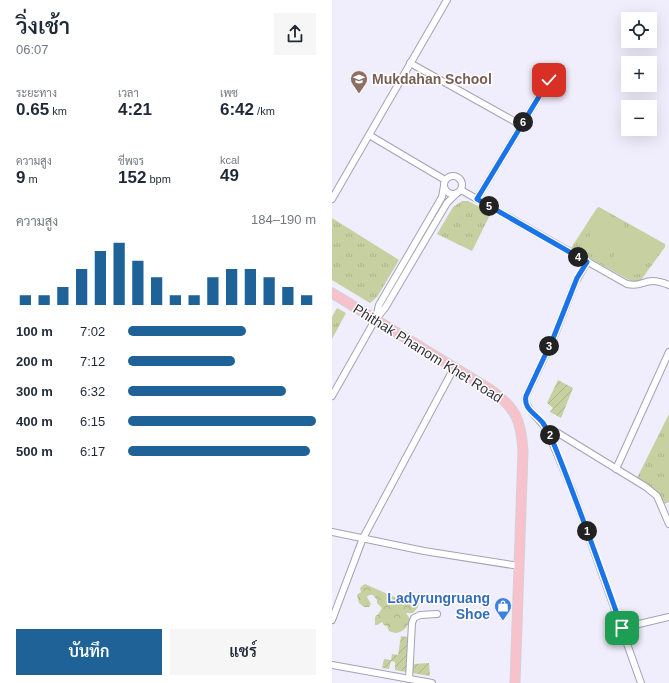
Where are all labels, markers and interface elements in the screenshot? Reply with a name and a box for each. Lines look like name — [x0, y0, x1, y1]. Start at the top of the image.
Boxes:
map controls — [621, 12, 657, 136]
button: locate — [621, 12, 657, 48]
button: share — [274, 13, 316, 55]
text: วิ่งเช้า — [16, 14, 70, 39]
text: 06:07 — [16, 42, 49, 57]
button: + — [621, 56, 657, 92]
pin — [532, 63, 566, 97]
school or university icon: Mukdahan School — [349, 69, 369, 94]
icon: check — [538, 69, 560, 91]
place label: Mukdahan School — [372, 71, 492, 87]
text: ระยะทาง — [16, 87, 57, 99]
text: เวลา — [118, 87, 139, 99]
text: เพซ — [220, 87, 238, 99]
text: 0.65 — [16, 100, 49, 119]
text: 4:21 — [118, 100, 152, 119]
text: 6:42 — [220, 100, 254, 119]
button: − — [621, 100, 657, 136]
text: km — [49, 105, 67, 117]
text: /km — [254, 105, 275, 117]
pin: 6 — [513, 112, 533, 132]
text: 6 — [520, 116, 526, 128]
text: kcal — [220, 154, 240, 166]
text: ความสูง — [16, 155, 52, 167]
text: ชีพจร — [118, 155, 144, 167]
text: 49 — [220, 166, 239, 185]
text: 9 — [16, 168, 25, 187]
text: 152 — [118, 168, 146, 187]
text: m — [25, 173, 38, 185]
text: bpm — [146, 173, 171, 185]
pin: 5 — [479, 196, 499, 216]
text: 5 — [486, 200, 492, 212]
text: 184–190 m — [251, 212, 316, 227]
text: ความสูง — [16, 214, 58, 229]
pin: 4 — [568, 247, 588, 267]
text: 4 — [575, 251, 581, 263]
street label: Phithak Phanom Khet Road — [350, 300, 506, 406]
text: 100 m — [16, 324, 53, 339]
text: 7:02 — [80, 324, 105, 339]
pin: 3 — [539, 336, 559, 356]
text: 3 — [546, 340, 552, 352]
text: 200 m — [16, 354, 53, 369]
text: 7:12 — [80, 354, 105, 369]
text: 300 m — [16, 384, 53, 399]
text: 6:32 — [80, 384, 105, 399]
text: 400 m — [16, 414, 53, 429]
text: 6:15 — [80, 414, 105, 429]
pin: 2 — [540, 425, 560, 445]
text: 2 — [547, 429, 553, 441]
text: 500 m — [16, 444, 53, 459]
text: 6:17 — [80, 444, 105, 459]
pin: 1 — [577, 521, 597, 541]
text: 1 — [584, 525, 590, 537]
place label: Ladyrungruang Shoe — [387, 590, 490, 622]
shop icon: Ladyrungruang Shoe — [493, 596, 513, 621]
pin — [605, 611, 639, 645]
icon: arrive — [611, 617, 633, 639]
button: บันทึก — [16, 629, 162, 675]
button: แชร์ — [170, 629, 316, 675]

